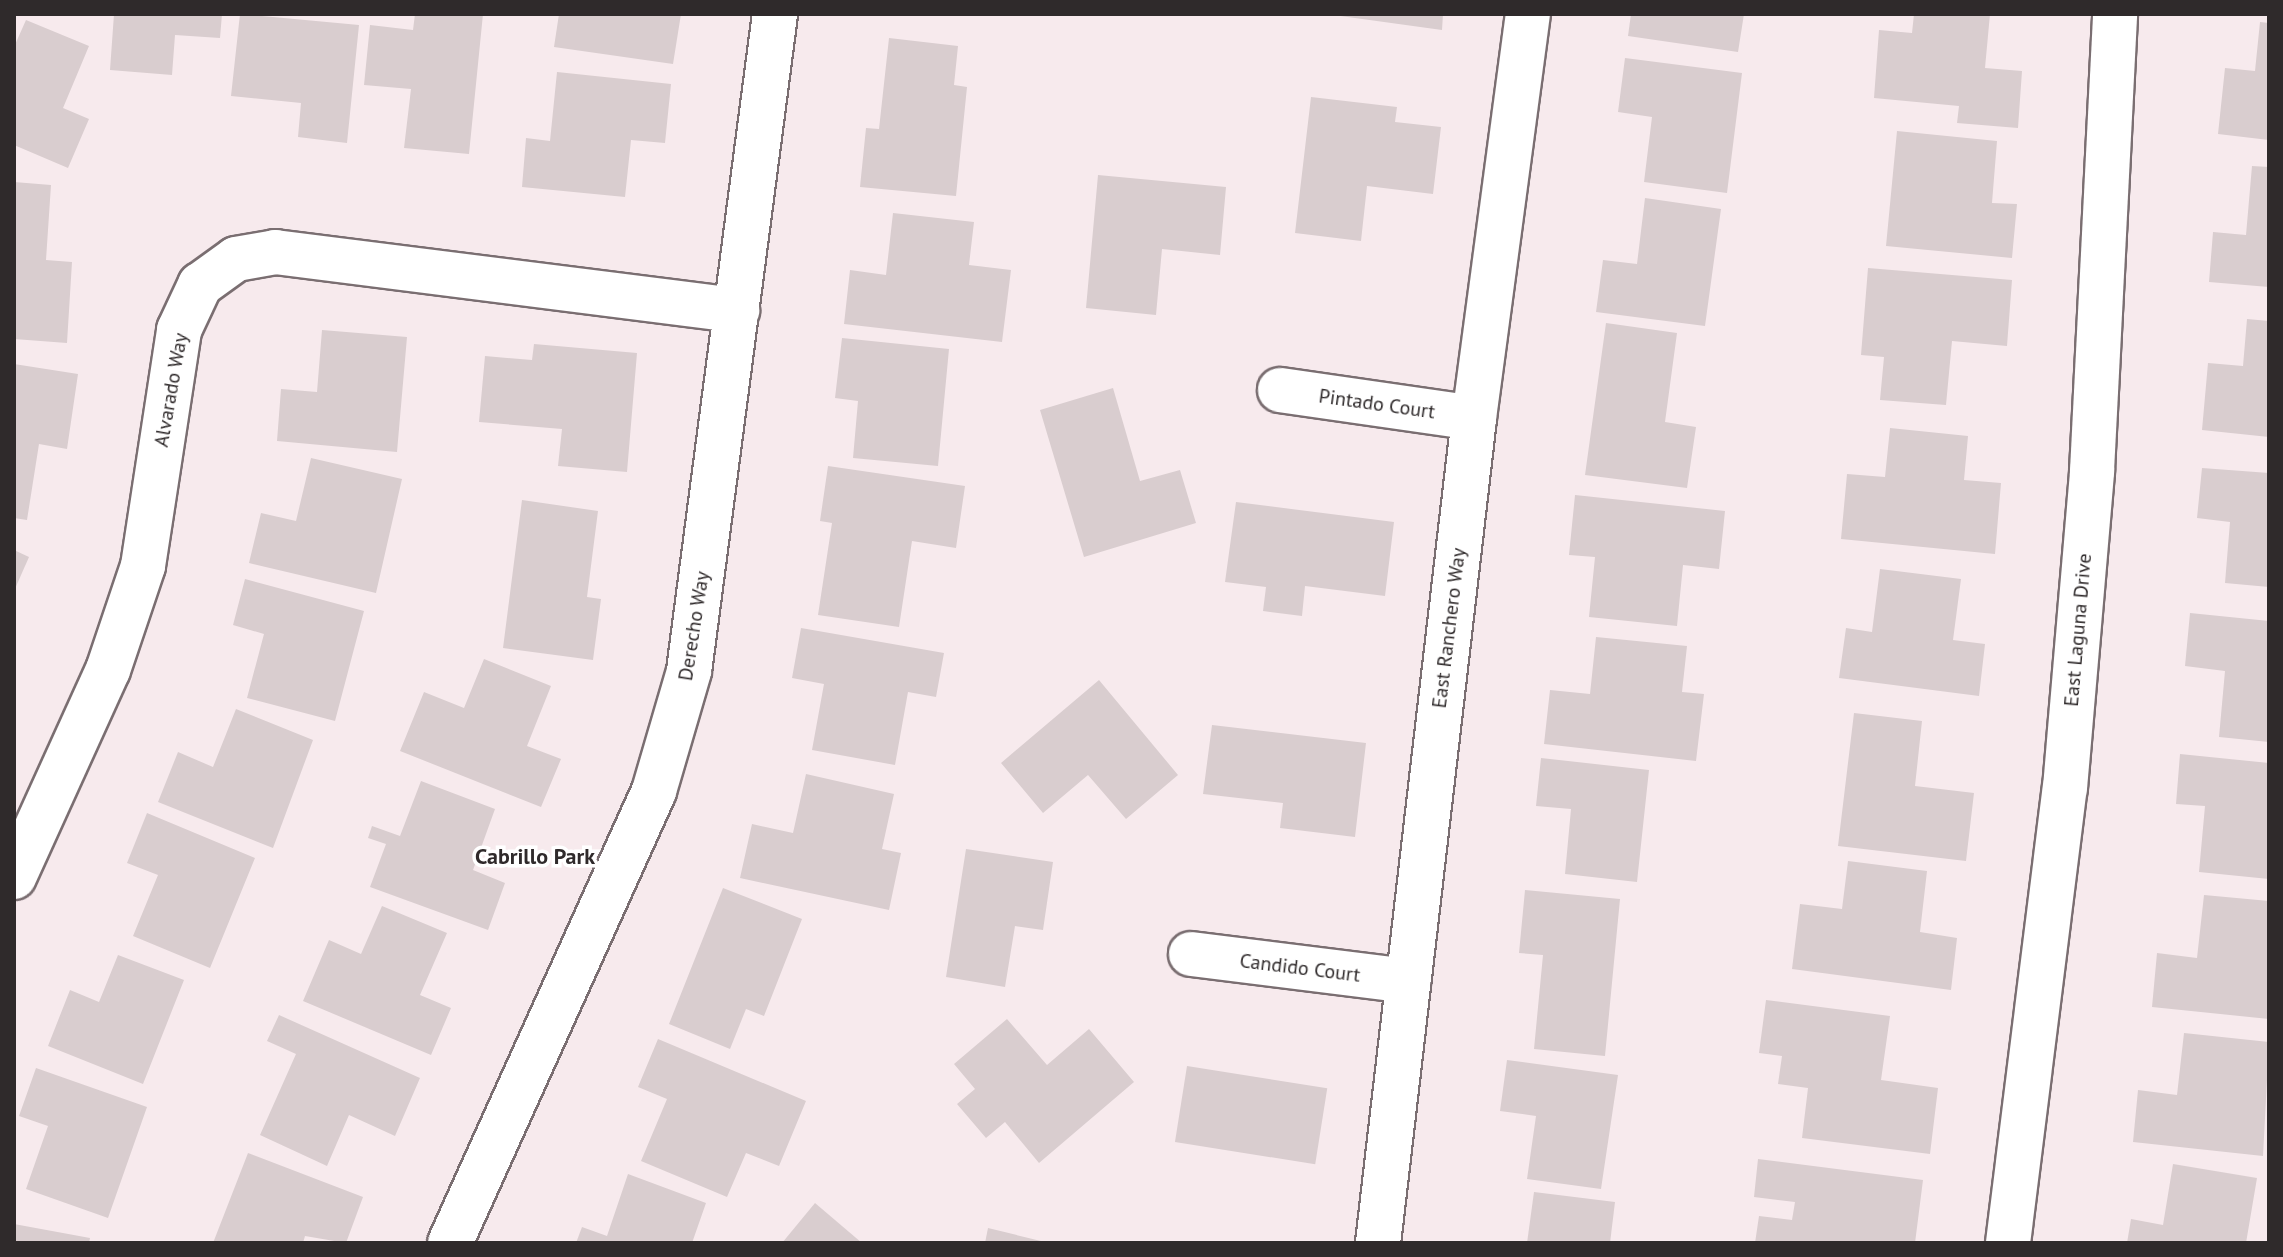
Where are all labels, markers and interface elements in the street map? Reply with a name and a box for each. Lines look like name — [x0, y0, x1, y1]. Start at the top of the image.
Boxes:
street label: Alvarado Way — [149, 331, 193, 449]
street label: Pintado Court — [1317, 384, 1437, 424]
street label: East Ranchero Way — [1427, 546, 1471, 710]
street label: East Laguna Drive — [2059, 552, 2097, 708]
street label: Derecho Way — [673, 569, 715, 683]
district label: Cabrillo Park — [475, 844, 595, 870]
street label: Candido Court — [1238, 949, 1362, 987]

